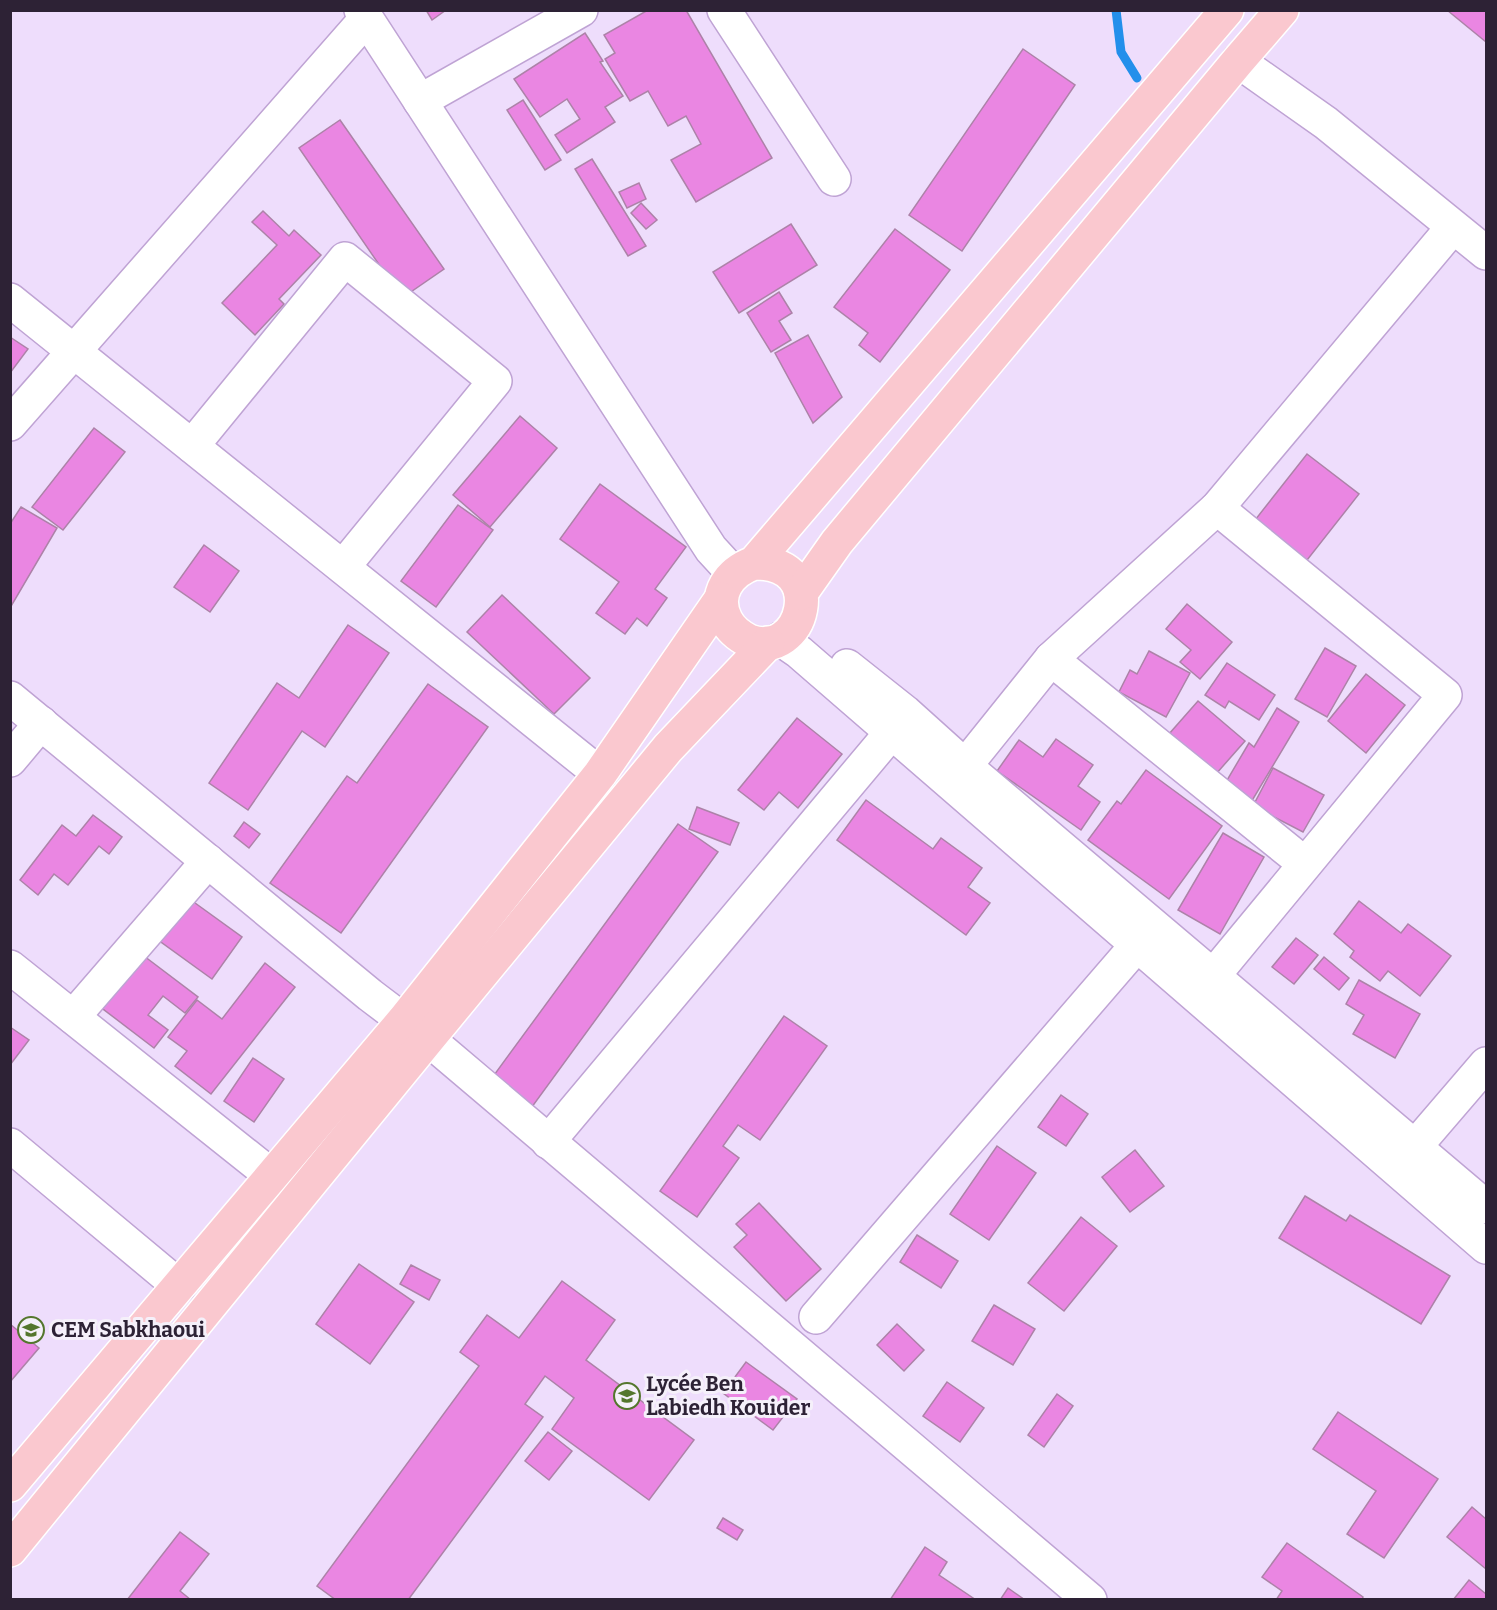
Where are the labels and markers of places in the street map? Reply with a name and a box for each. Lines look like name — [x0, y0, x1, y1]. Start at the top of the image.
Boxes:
school or university icon: CEM Sabkhaoui — [16, 1315, 46, 1345]
place label: CEM Sabkhaoui — [51, 1317, 205, 1343]
place label: Lycée Ben Labiedh Kouider — [646, 1371, 810, 1421]
school or university icon: Lycée Ben Labiedh Kouider — [612, 1381, 642, 1411]

